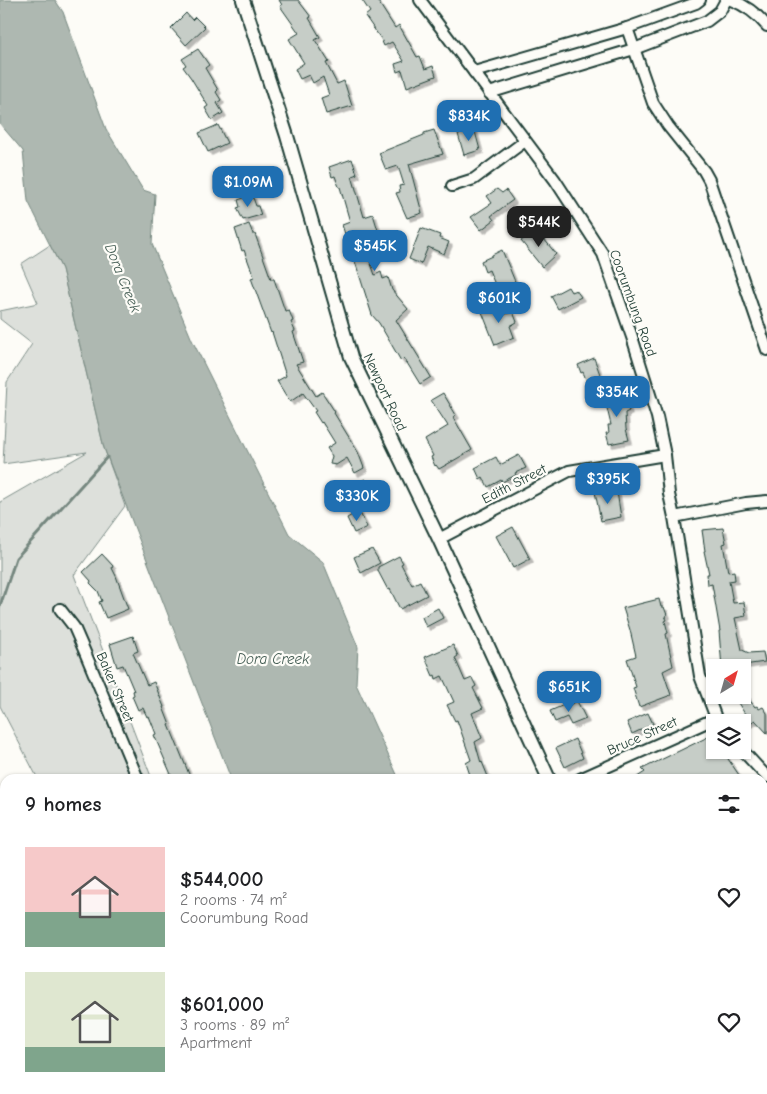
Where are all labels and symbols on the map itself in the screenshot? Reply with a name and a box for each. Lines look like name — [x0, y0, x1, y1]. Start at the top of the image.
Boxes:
pin: $834K — [434, 100, 504, 142]
pin: $1.09M — [207, 166, 289, 208]
pin: $544K — [504, 206, 574, 248]
pin: $545K — [340, 230, 410, 272]
water label: Dora Creek — [101, 241, 145, 316]
street label: Coorumbung Road — [606, 247, 660, 359]
pin: $601K — [464, 282, 534, 324]
street label: Newport Road — [360, 350, 410, 434]
pin: $354K — [582, 376, 652, 418]
street label: Edith Street — [479, 460, 550, 508]
pin: $395K — [573, 462, 643, 505]
pin: $330K — [322, 480, 392, 522]
street label: Baker Street — [93, 649, 138, 726]
water label: Dora Creek — [237, 650, 310, 668]
north arrow — [706, 659, 751, 704]
pin: $651K — [534, 670, 604, 713]
street label: Bruce Street — [604, 713, 681, 759]

